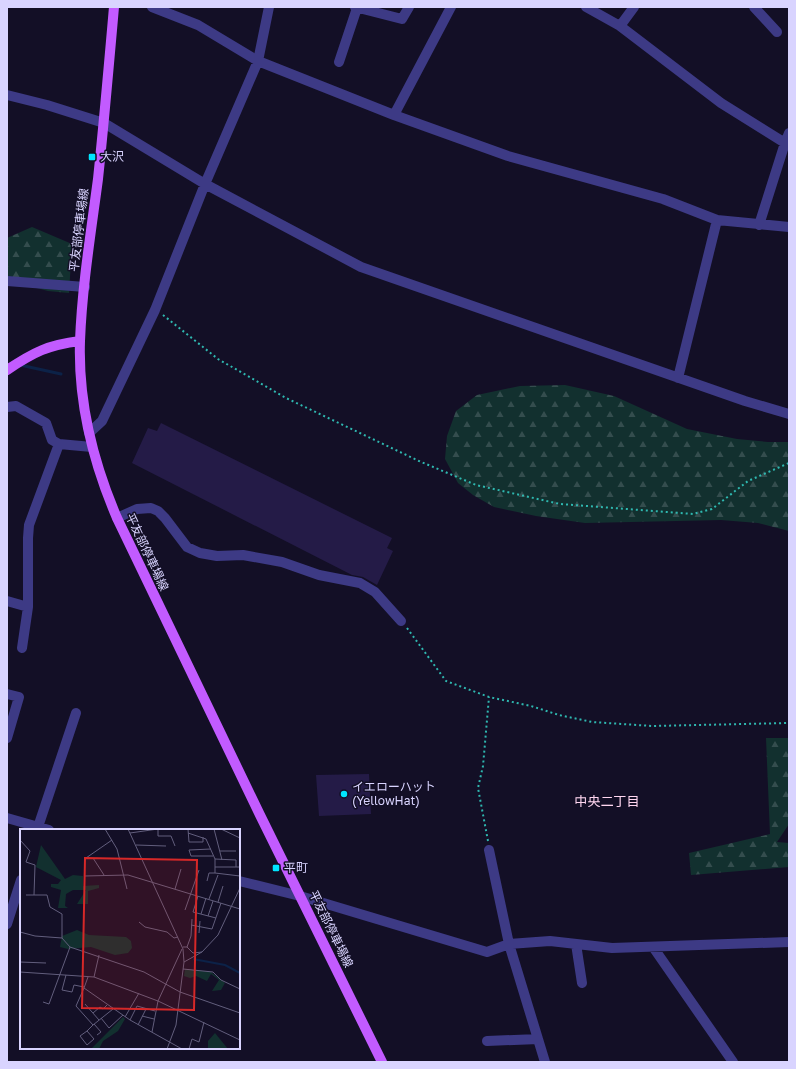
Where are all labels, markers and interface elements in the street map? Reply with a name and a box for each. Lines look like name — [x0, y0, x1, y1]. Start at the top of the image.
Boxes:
place label: 大沢 — [100, 149, 124, 164]
marker: 大沢 — [87, 152, 97, 162]
street label: 平友部停車場線 — [66, 187, 91, 273]
street label: 平友部停車場線 — [123, 511, 172, 593]
place label: イエローハット (YellowHat) — [352, 779, 436, 808]
marker: イエローハット (YellowHat) — [339, 789, 349, 799]
district label: 中央二丁目 — [574, 793, 640, 809]
inset map — [20, 829, 240, 1049]
place label: 平町 — [284, 860, 308, 875]
marker: 平町 — [271, 863, 281, 873]
street label: 平友部停車場線 — [306, 888, 357, 970]

